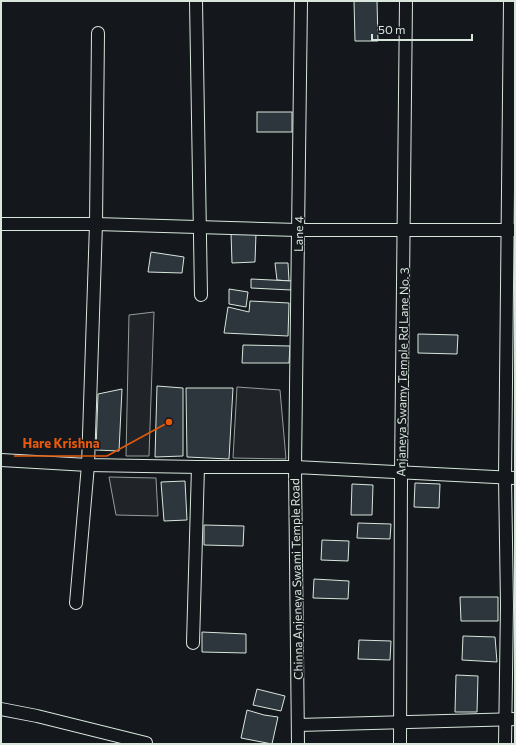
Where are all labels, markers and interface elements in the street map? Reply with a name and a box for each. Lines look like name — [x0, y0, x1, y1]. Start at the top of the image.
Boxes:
scale bar — [372, 16, 472, 42]
text: 50 m — [378, 22, 406, 36]
street label: Lane 4 — [291, 216, 305, 252]
street label: Anjaneya Swamy Temple Rd Lane No. 3 — [393, 267, 411, 477]
callout: Hare Krishna — [14, 431, 107, 456]
text: Hare Krishna — [22, 435, 100, 451]
street label: Chinna Anjeneya Swami Temple Road — [287, 478, 305, 680]

